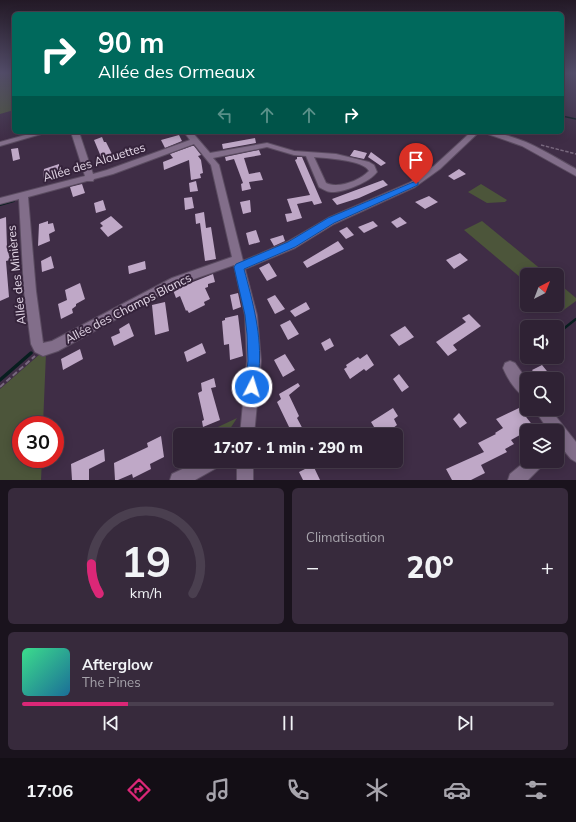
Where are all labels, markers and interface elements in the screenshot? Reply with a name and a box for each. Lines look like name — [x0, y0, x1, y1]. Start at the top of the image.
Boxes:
text: 90 m — [98, 25, 164, 60]
icon: right — [32, 28, 84, 80]
text: Allée des Ormeaux — [98, 60, 255, 83]
icon: left — [214, 104, 236, 126]
icon: ahead — [256, 104, 278, 126]
icon: ahead — [298, 104, 320, 126]
icon: right — [340, 104, 362, 126]
street label: Allée des Alouettes — [41, 139, 147, 185]
pin — [399, 143, 433, 184]
icon: arrive — [405, 149, 427, 171]
street label: Allée des Minières — [3, 225, 29, 325]
north arrow — [520, 268, 564, 312]
map controls — [520, 268, 564, 468]
street label: Allée des Champs Blancs — [62, 270, 194, 346]
button: sound — [520, 320, 564, 364]
position arrow — [231, 366, 273, 408]
button: search — [520, 372, 564, 416]
speed limit sign: 30 — [12, 416, 64, 468]
button: layers — [520, 424, 564, 468]
text: 17:07 · 1 min · 290 m — [213, 438, 363, 457]
text: Climatisation — [306, 529, 385, 545]
text: 19 — [121, 535, 171, 587]
text: 20° — [406, 548, 454, 586]
text: − — [306, 553, 319, 581]
text: + — [541, 553, 554, 581]
text: km/h — [130, 584, 162, 602]
text: Afterglow — [82, 655, 153, 674]
text: The Pines — [82, 674, 141, 690]
icon: previous — [100, 712, 122, 734]
icon: pause — [277, 712, 299, 734]
icon: next — [454, 712, 476, 734]
icon: directions — [125, 776, 153, 804]
icon: music — [204, 776, 232, 804]
icon: phone — [284, 776, 312, 804]
icon: climate — [363, 776, 391, 804]
icon: car — [443, 776, 471, 804]
icon: filters — [522, 776, 550, 804]
text: 17:06 — [26, 779, 73, 802]

